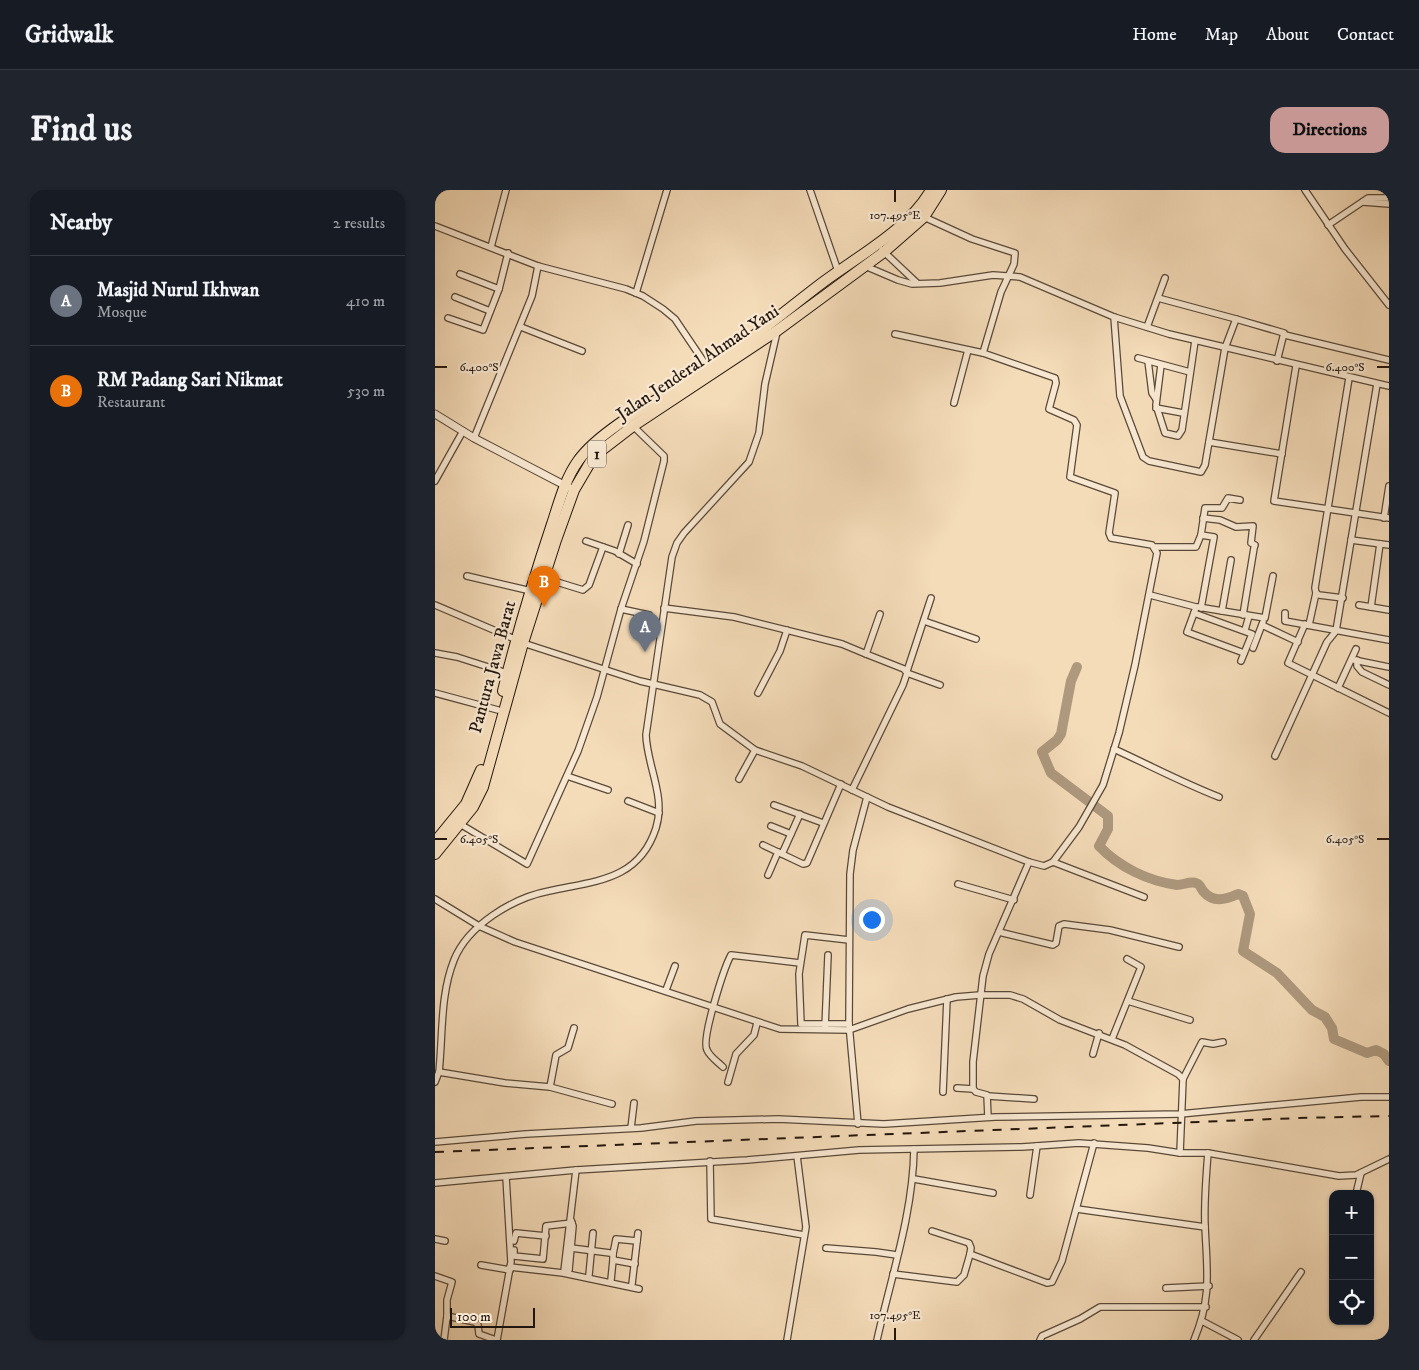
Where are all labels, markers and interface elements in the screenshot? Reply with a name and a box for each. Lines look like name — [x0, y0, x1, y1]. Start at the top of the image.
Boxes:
text: Gridwalk — [25, 20, 113, 50]
text: Home — [1132, 24, 1177, 46]
text: Map — [1205, 24, 1238, 46]
text: About — [1266, 24, 1309, 46]
text: Contact — [1337, 24, 1394, 46]
button: Directions — [1270, 107, 1389, 153]
text: Find us — [30, 108, 132, 152]
text: 107.495°E — [869, 208, 921, 223]
text: Nearby — [50, 210, 112, 236]
text: 2 results — [333, 213, 385, 233]
text: Masjid Nurul Ikhwan — [97, 279, 259, 302]
text: A — [61, 291, 71, 311]
text: 410 m — [346, 291, 385, 311]
street label: Jalan Jenderal Ahmad Yani — [611, 300, 783, 427]
text: Mosque — [97, 302, 147, 322]
text: 6.400°S — [459, 360, 499, 375]
text: 6.400°S — [1325, 360, 1365, 375]
text: RM Padang Sari Nikmat — [97, 369, 283, 392]
text: B — [61, 381, 71, 401]
text: 530 m — [347, 381, 385, 401]
text: Restaurant — [97, 392, 165, 412]
road number: 1 — [588, 440, 606, 468]
pin: B — [528, 566, 560, 607]
street label: Pantura Jawa Barat — [465, 598, 521, 736]
pin: A — [629, 611, 661, 652]
text: 6.405°S — [460, 832, 498, 847]
text: 6.405°S — [1326, 832, 1364, 847]
your location — [859, 907, 885, 933]
map controls — [1329, 1190, 1374, 1325]
button: + — [1329, 1190, 1374, 1235]
button: − — [1329, 1235, 1374, 1280]
button: locate — [1329, 1280, 1374, 1325]
scale bar — [450, 1305, 535, 1328]
text: 100 m — [457, 1308, 491, 1326]
text: 107.495°E — [869, 1308, 921, 1323]

